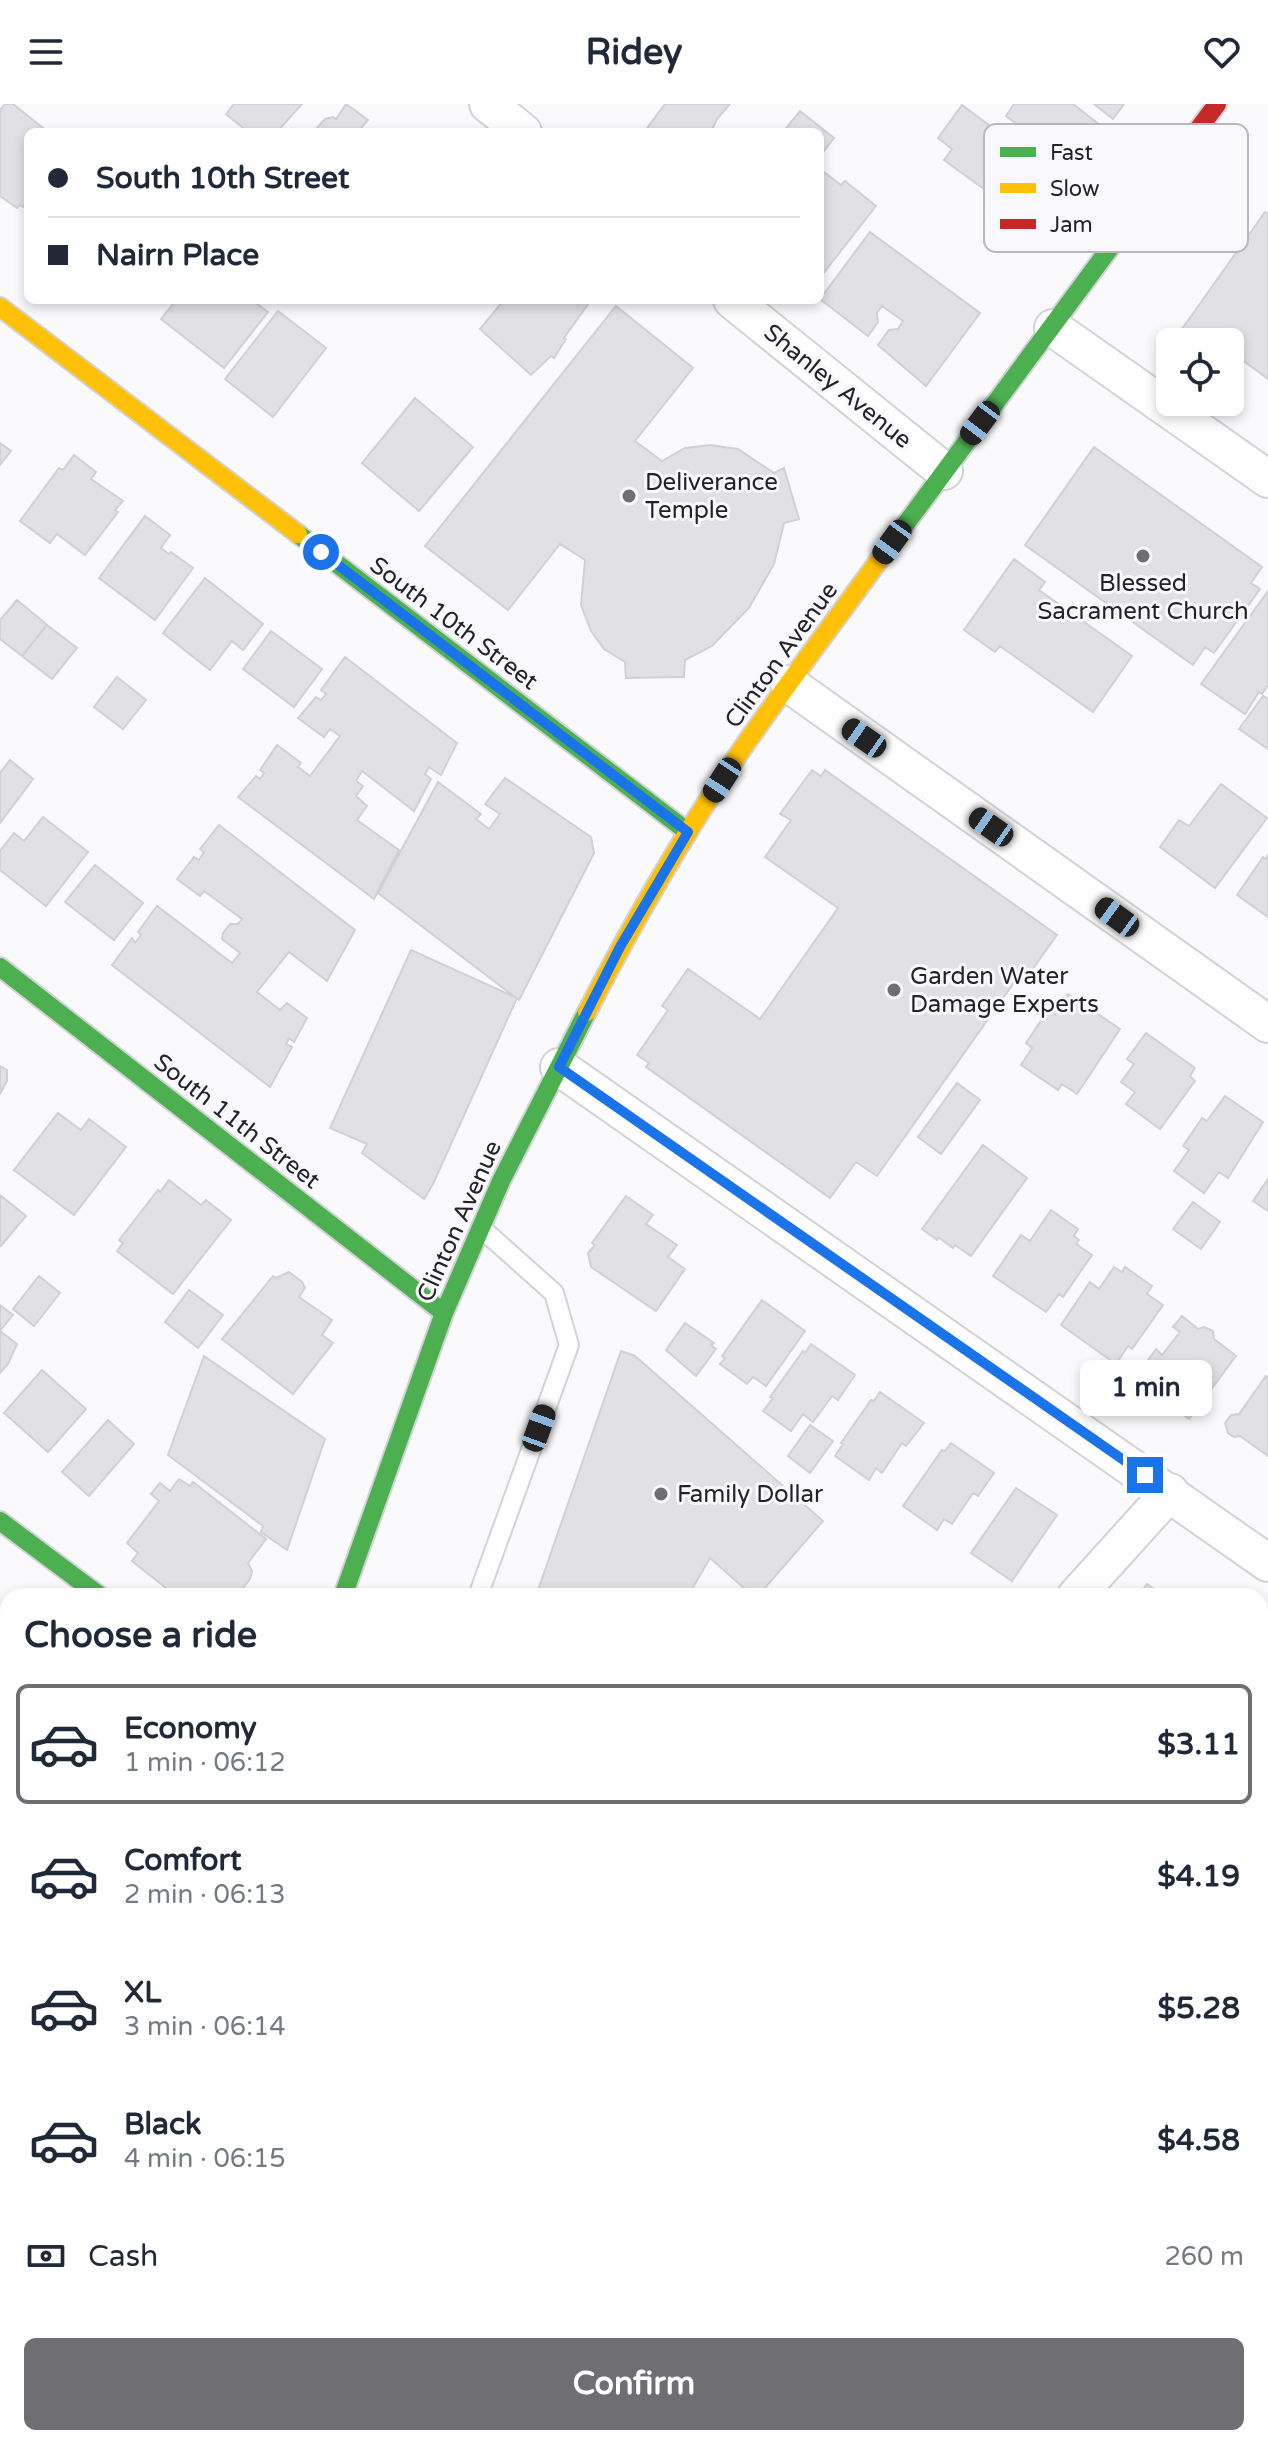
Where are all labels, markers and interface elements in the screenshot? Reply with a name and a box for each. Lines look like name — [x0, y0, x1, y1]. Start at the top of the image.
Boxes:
icon: menu — [24, 30, 68, 74]
icon: heart — [1200, 30, 1244, 74]
text: Ridey — [586, 31, 682, 74]
legend — [984, 124, 1248, 252]
text: Fast — [1050, 140, 1093, 166]
text: South 10th Street — [96, 160, 349, 197]
text: Slow — [1050, 176, 1100, 202]
text: Jam — [1050, 212, 1093, 238]
text: Nairn Place — [96, 237, 259, 274]
street label: Shanley Avenue — [758, 318, 917, 455]
map controls — [1156, 328, 1244, 416]
button: locate — [1156, 328, 1244, 416]
car — [956, 397, 1004, 449]
place label: Deliverance Temple — [645, 468, 778, 525]
marker: Deliverance Temple — [620, 487, 638, 505]
car — [868, 516, 916, 568]
route start — [303, 534, 339, 570]
marker: Blessed Sacrament Church — [1134, 547, 1152, 565]
street label: South 10th Street — [364, 551, 543, 696]
place label: Blessed Sacrament Church — [1037, 569, 1249, 626]
street label: Clinton Avenue — [719, 577, 844, 734]
car — [837, 714, 891, 762]
car — [699, 753, 745, 807]
car — [964, 803, 1018, 851]
car — [1091, 893, 1143, 941]
place label: Garden Water Damage Experts — [910, 962, 1099, 1019]
marker: Garden Water Damage Experts — [885, 981, 903, 999]
street label: South 11th Street — [148, 1048, 326, 1195]
street label: Clinton Avenue — [411, 1136, 508, 1306]
callout: 1 min — [1079, 1359, 1211, 1415]
text: 1 min — [1111, 1372, 1181, 1403]
car — [520, 1401, 558, 1455]
route end — [1127, 1457, 1163, 1493]
place label: Family Dollar — [677, 1480, 824, 1509]
marker: Family Dollar — [652, 1485, 670, 1503]
text: Choose a ride — [24, 1614, 257, 1657]
icon: car — [28, 1708, 100, 1780]
text: Economy — [124, 1710, 257, 1747]
text: $3.11 — [1157, 1726, 1240, 1763]
text: 1 min · 06:12 — [124, 1747, 286, 1778]
icon: car — [28, 1840, 100, 1912]
text: Comfort — [124, 1842, 242, 1879]
text: $4.19 — [1157, 1858, 1240, 1895]
text: 2 min · 06:13 — [124, 1879, 286, 1910]
icon: car — [28, 1972, 100, 2044]
text: XL — [124, 1974, 161, 2011]
text: $5.28 — [1158, 1990, 1240, 2027]
text: 3 min · 06:14 — [124, 2011, 286, 2042]
icon: car — [28, 2104, 100, 2176]
text: Black — [124, 2106, 201, 2143]
text: $4.58 — [1157, 2122, 1240, 2159]
text: 4 min · 06:15 — [124, 2143, 286, 2174]
icon: cash — [24, 2234, 68, 2278]
text: Cash — [88, 2238, 158, 2275]
text: 260 m — [1164, 2241, 1244, 2272]
button: Confirm — [24, 2338, 1244, 2430]

